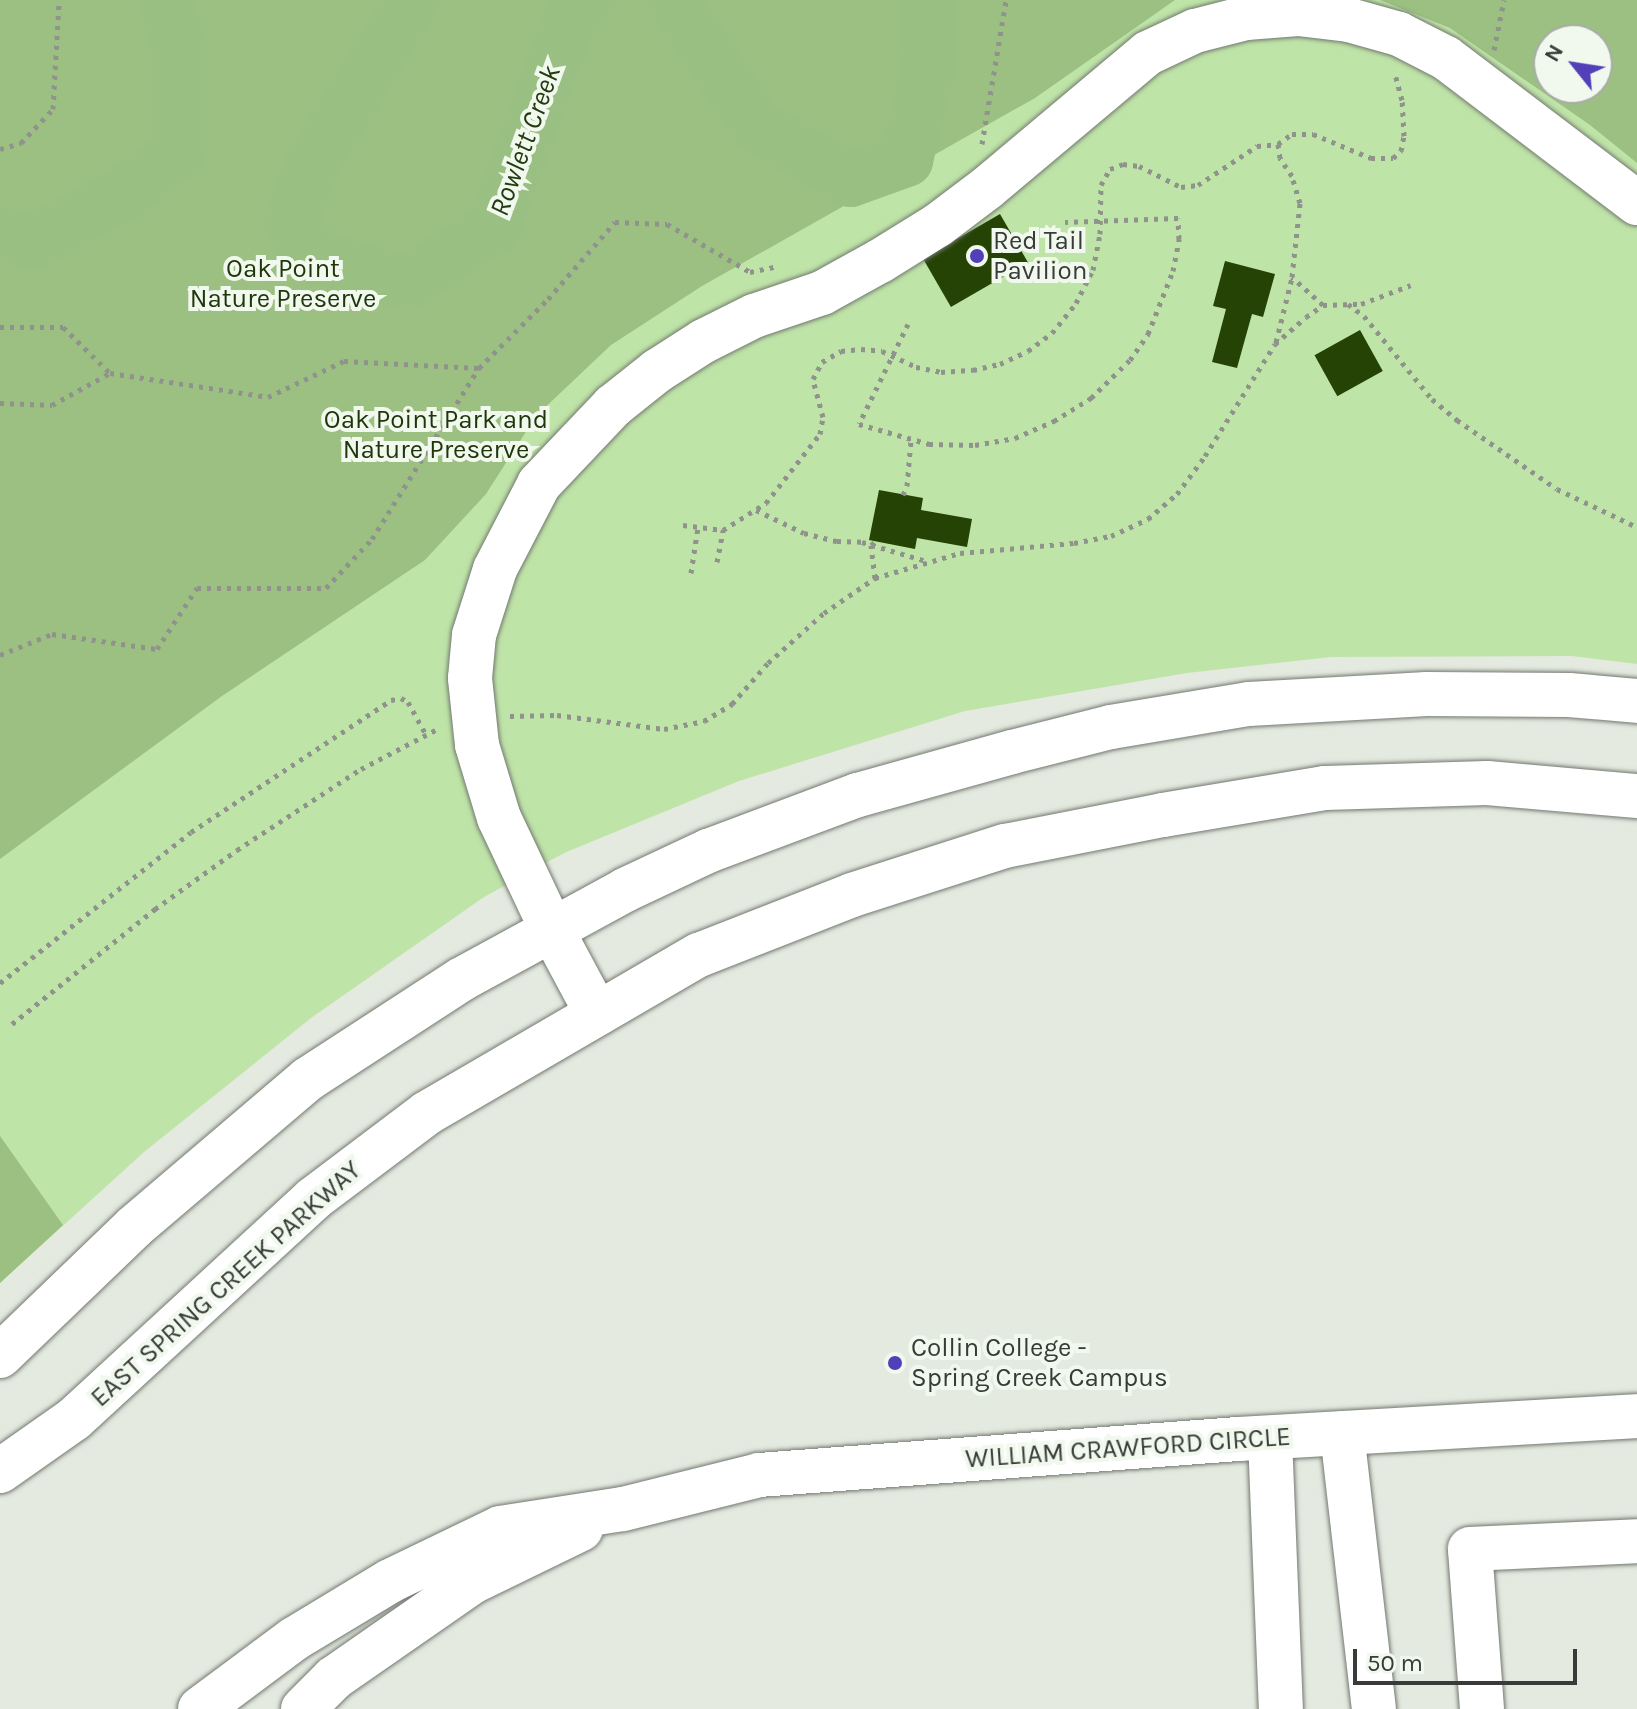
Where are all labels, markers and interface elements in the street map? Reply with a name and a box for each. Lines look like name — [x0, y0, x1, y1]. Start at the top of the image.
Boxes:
north arrow — [1533, 24, 1613, 104]
text: N — [1539, 40, 1569, 66]
water label: Rowlett Creek — [482, 61, 568, 221]
place label: Red Tail Pavilion — [993, 225, 1087, 286]
marker: Red Tail Pavilion — [968, 247, 986, 265]
park label: Oak Point Nature Preserve — [190, 253, 376, 314]
park label: Oak Point Park and Nature Preserve — [324, 404, 548, 466]
street label: EAST SPRING CREEK PARKWAY — [85, 1154, 367, 1414]
place label: Collin College - Spring Creek Campus — [911, 1332, 1168, 1394]
marker: Collin College - Spring Creek Campus — [886, 1354, 904, 1372]
street label: WILLIAM CRAWFORD CIRCLE — [964, 1421, 1292, 1475]
scale bar — [1357, 1633, 1581, 1683]
text: 50 m — [1367, 1649, 1423, 1677]

